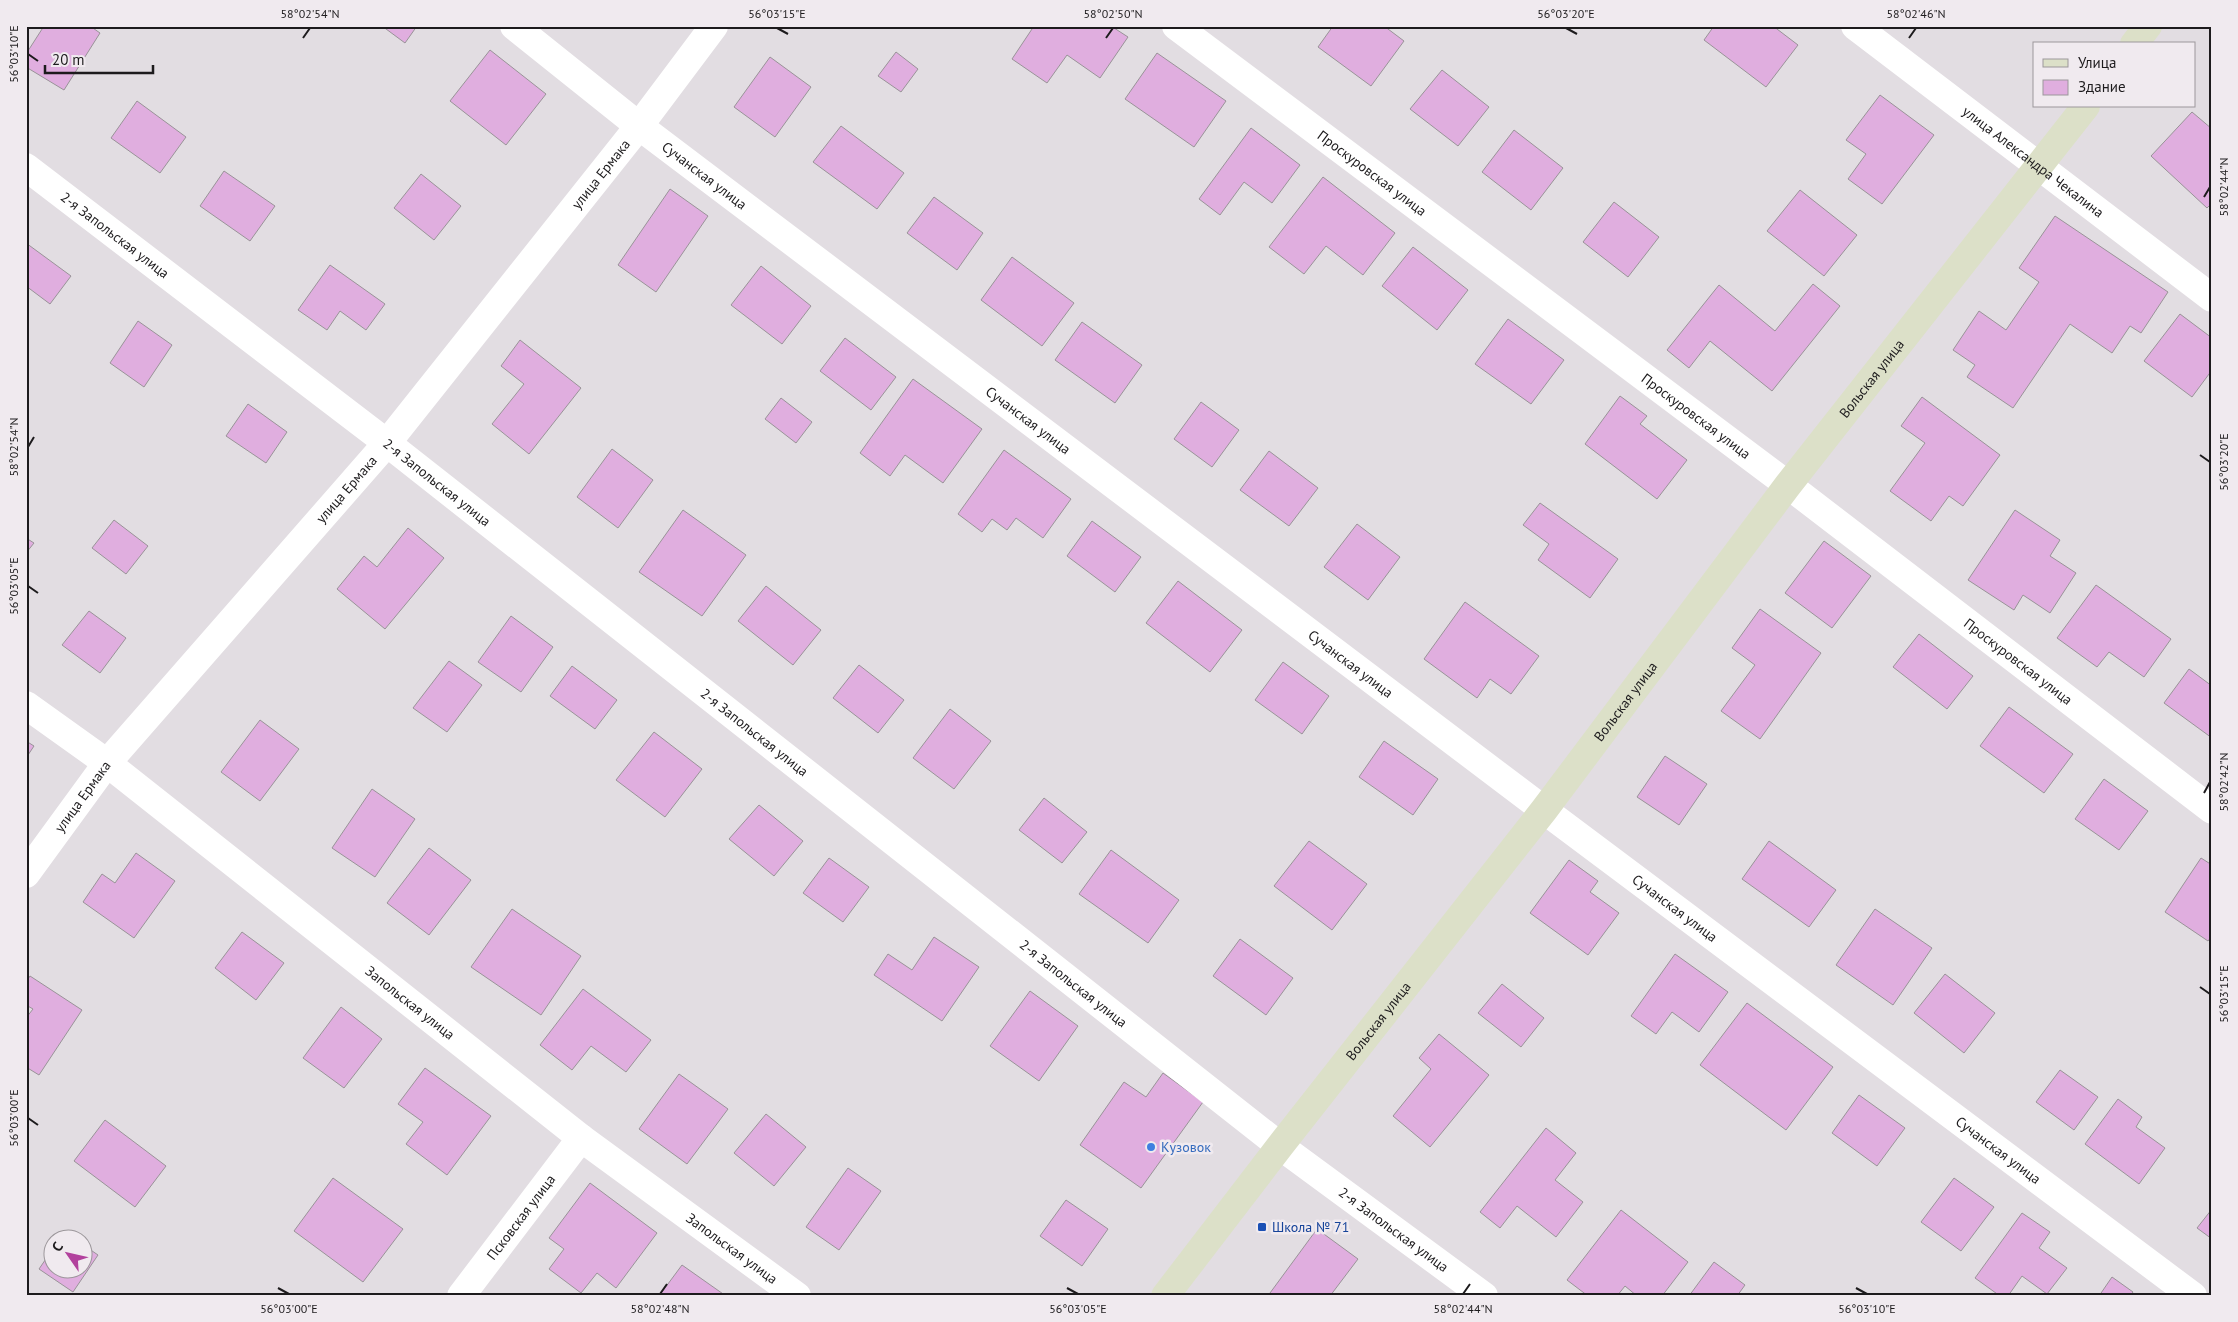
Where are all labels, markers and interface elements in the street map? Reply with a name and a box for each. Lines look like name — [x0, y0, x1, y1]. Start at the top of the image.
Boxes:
text: 58°02'54"N — [280, 6, 340, 21]
text: 56°03'15"E — [748, 6, 806, 21]
text: 58°02'50"N — [1083, 6, 1143, 21]
text: 56°03'20"E — [1537, 6, 1595, 21]
text: 58°02'46"N — [1886, 6, 1946, 21]
text: 56°03'10"E — [6, 25, 21, 83]
scale bar — [45, 42, 152, 74]
legend — [2033, 42, 2196, 108]
text: 20 m — [52, 50, 85, 69]
text: Улица — [2078, 53, 2116, 72]
text: Здание — [2078, 77, 2126, 96]
street label: улица Александра Чекалина — [1959, 102, 2107, 221]
street label: Проскуровская улица — [1314, 126, 1430, 220]
street label: улица Ермака — [567, 136, 634, 213]
street label: Сучанская улица — [658, 137, 750, 213]
text: 58°02'44"N — [2216, 157, 2231, 217]
street label: 2-я Запольская улица — [57, 188, 173, 282]
street label: Вольская улица — [1835, 336, 1908, 422]
street label: Проскуровская улица — [1638, 369, 1754, 463]
street label: Сучанская улица — [982, 382, 1074, 458]
text: 58°02'54"N — [6, 417, 21, 477]
text: 56°03'20"E — [2216, 433, 2231, 491]
street label: 2-я Запольская улица — [380, 434, 494, 530]
street label: улица Ермака — [312, 452, 381, 527]
text: 56°03'05"E — [6, 557, 21, 615]
street label: Проскуровская улица — [1960, 614, 2076, 709]
street label: Сучанская улица — [1304, 626, 1397, 702]
street label: Вольская улица — [1590, 658, 1661, 745]
street label: 2-я Запольская улица — [697, 684, 812, 780]
text: 58°02'42"N — [2216, 752, 2231, 812]
street label: улица Ермака — [51, 757, 115, 836]
street label: Сучанская улица — [1629, 870, 1721, 946]
street label: 2-я Запольская улица — [1016, 935, 1131, 1031]
street label: Запольская улица — [362, 962, 458, 1044]
text: 56°03'15"E — [2216, 965, 2231, 1023]
street label: Вольская улица — [1342, 978, 1415, 1064]
text: 56°03'00"E — [6, 1089, 21, 1147]
street label: Сучанская улица — [1952, 1112, 2044, 1188]
place label: Кузовок — [1161, 1138, 1211, 1156]
marker: Кузовок — [1145, 1141, 1157, 1153]
street label: Псковская улица — [483, 1171, 559, 1263]
street label: 2-я Запольская улица — [1335, 1183, 1452, 1276]
street label: Запольская улица — [683, 1209, 781, 1288]
place label: Школа № 71 — [1272, 1218, 1349, 1236]
marker: Школа № 71 — [1256, 1221, 1268, 1233]
north arrow — [42, 1230, 92, 1280]
text: С — [48, 1238, 67, 1255]
text: 56°03'00"E — [260, 1301, 318, 1316]
text: 58°02'48"N — [630, 1301, 690, 1316]
text: 56°03'05"E — [1049, 1301, 1107, 1316]
text: 58°02'44"N — [1433, 1301, 1493, 1316]
text: 56°03'10"E — [1838, 1301, 1896, 1316]

